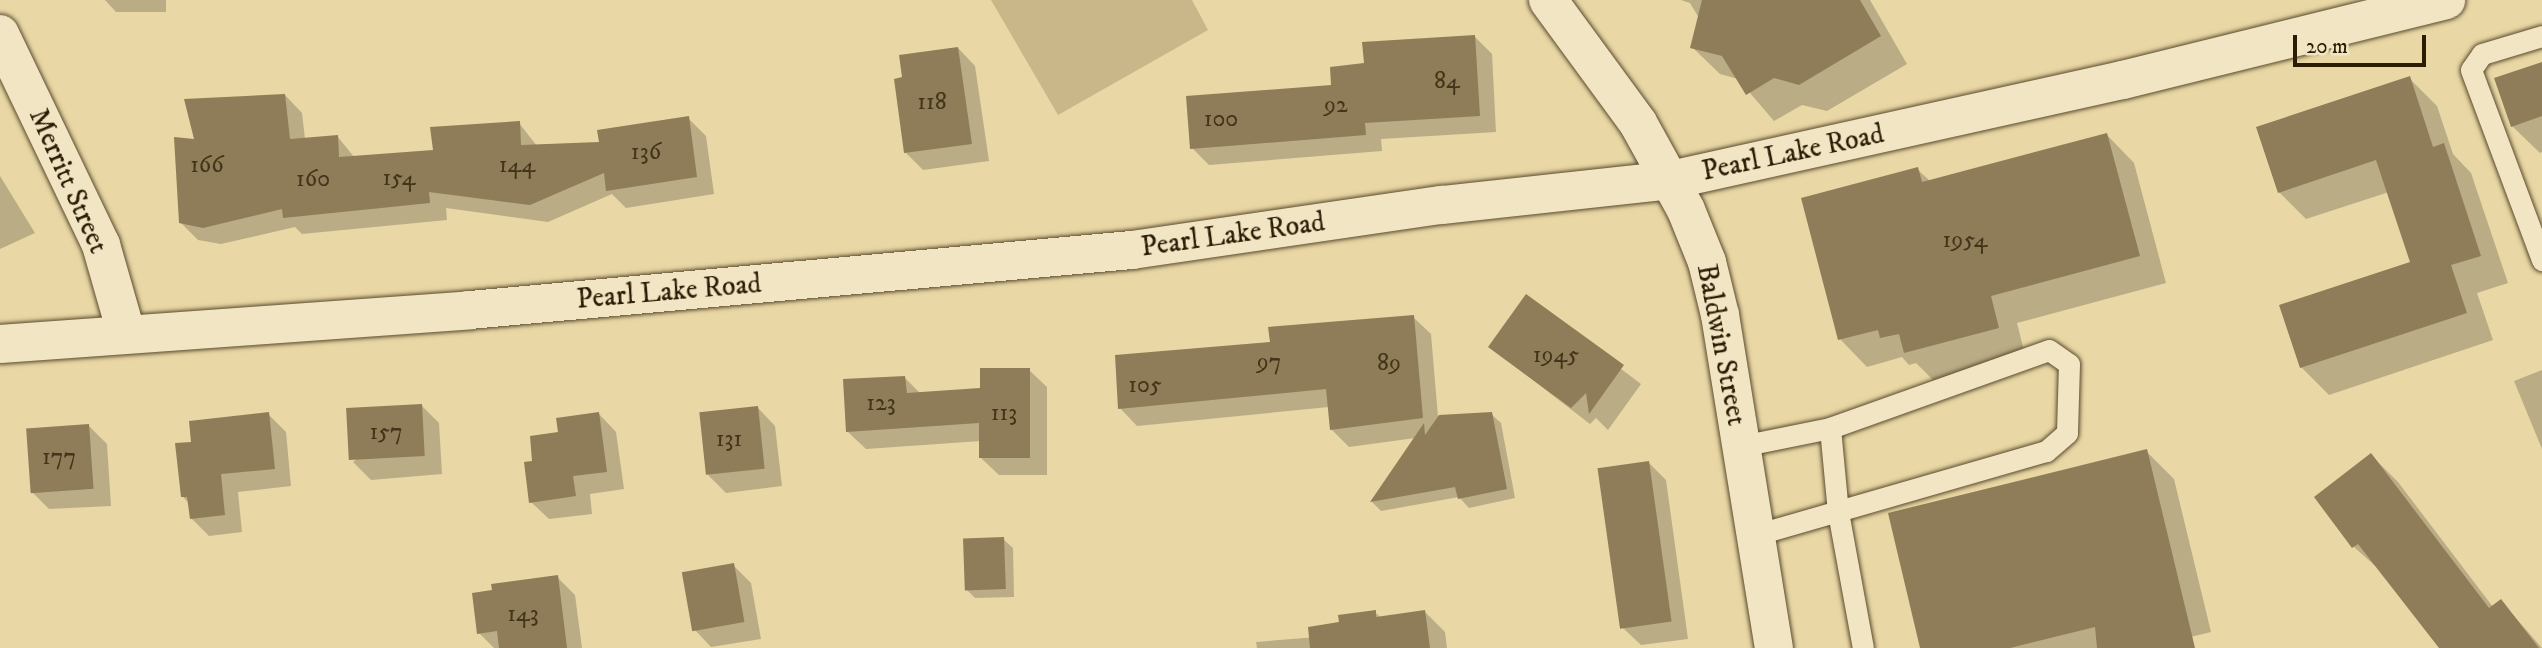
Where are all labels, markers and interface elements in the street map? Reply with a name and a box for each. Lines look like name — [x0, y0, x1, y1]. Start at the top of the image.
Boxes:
scale bar — [2297, 21, 2430, 65]
text: 20 m — [2306, 34, 2348, 60]
house number: 84 — [1434, 68, 1460, 96]
house number: 118 — [917, 89, 947, 117]
house number: 92 — [1324, 92, 1348, 120]
street label: Merritt Street — [21, 103, 115, 259]
house number: 100 — [1204, 106, 1238, 134]
street label: Pearl Lake Road — [1699, 117, 1887, 189]
house number: 136 — [631, 139, 661, 167]
house number: 166 — [190, 152, 224, 180]
house number: 144 — [499, 152, 535, 180]
house number: 154 — [382, 165, 416, 193]
house number: 160 — [296, 166, 330, 194]
street label: Pearl Lake Road — [1139, 205, 1327, 265]
house number: 1954 — [1942, 227, 1988, 255]
street label: Baldwin Street — [1689, 261, 1753, 429]
street label: Pearl Lake Road — [575, 267, 763, 317]
house number: 1945 — [1533, 342, 1579, 370]
house number: 97 — [1257, 349, 1281, 377]
house number: 89 — [1377, 350, 1401, 378]
house number: 105 — [1128, 372, 1162, 400]
house number: 123 — [866, 390, 896, 418]
house number: 113 — [991, 400, 1017, 428]
house number: 157 — [369, 419, 403, 447]
house number: 131 — [716, 426, 742, 454]
house number: 177 — [42, 444, 76, 472]
house number: 143 — [507, 601, 539, 629]

